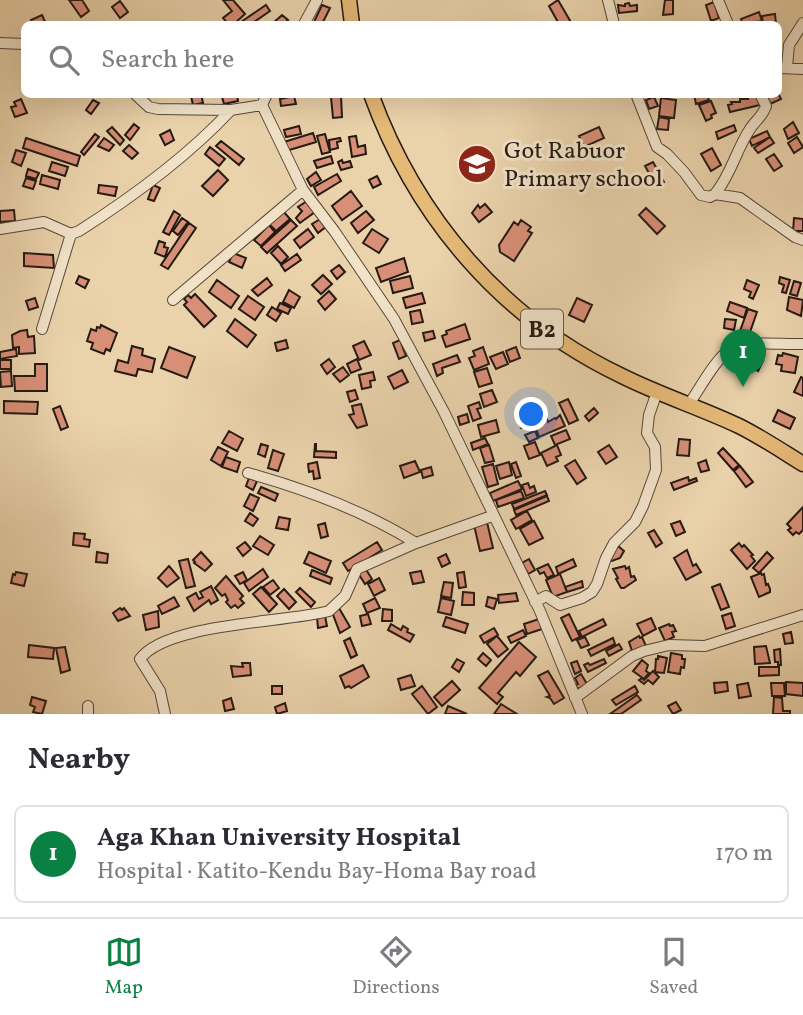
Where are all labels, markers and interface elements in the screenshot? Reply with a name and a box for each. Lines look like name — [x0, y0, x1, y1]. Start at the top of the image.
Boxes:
search box — [21, 21, 782, 98]
icon: search — [45, 41, 83, 79]
text: Search here — [101, 42, 234, 78]
place label: Got Rabuor Primary school — [504, 135, 663, 197]
school or university icon: Got Rabuor Primary school — [456, 143, 498, 185]
road number: B2 — [521, 310, 563, 348]
pin: 1 — [720, 329, 766, 387]
your location — [514, 397, 548, 431]
text: Nearby — [28, 739, 130, 781]
text: Aga Khan University Hospital — [97, 820, 461, 856]
text: 1 — [48, 838, 58, 870]
text: 170 m — [715, 838, 773, 870]
text: Hospital · Katito-Kendu Bay-Homa Bay road — [97, 856, 537, 888]
tab: Map — [105, 933, 143, 1001]
tab: Directions — [353, 933, 440, 1001]
tab: Saved — [649, 933, 698, 1001]

